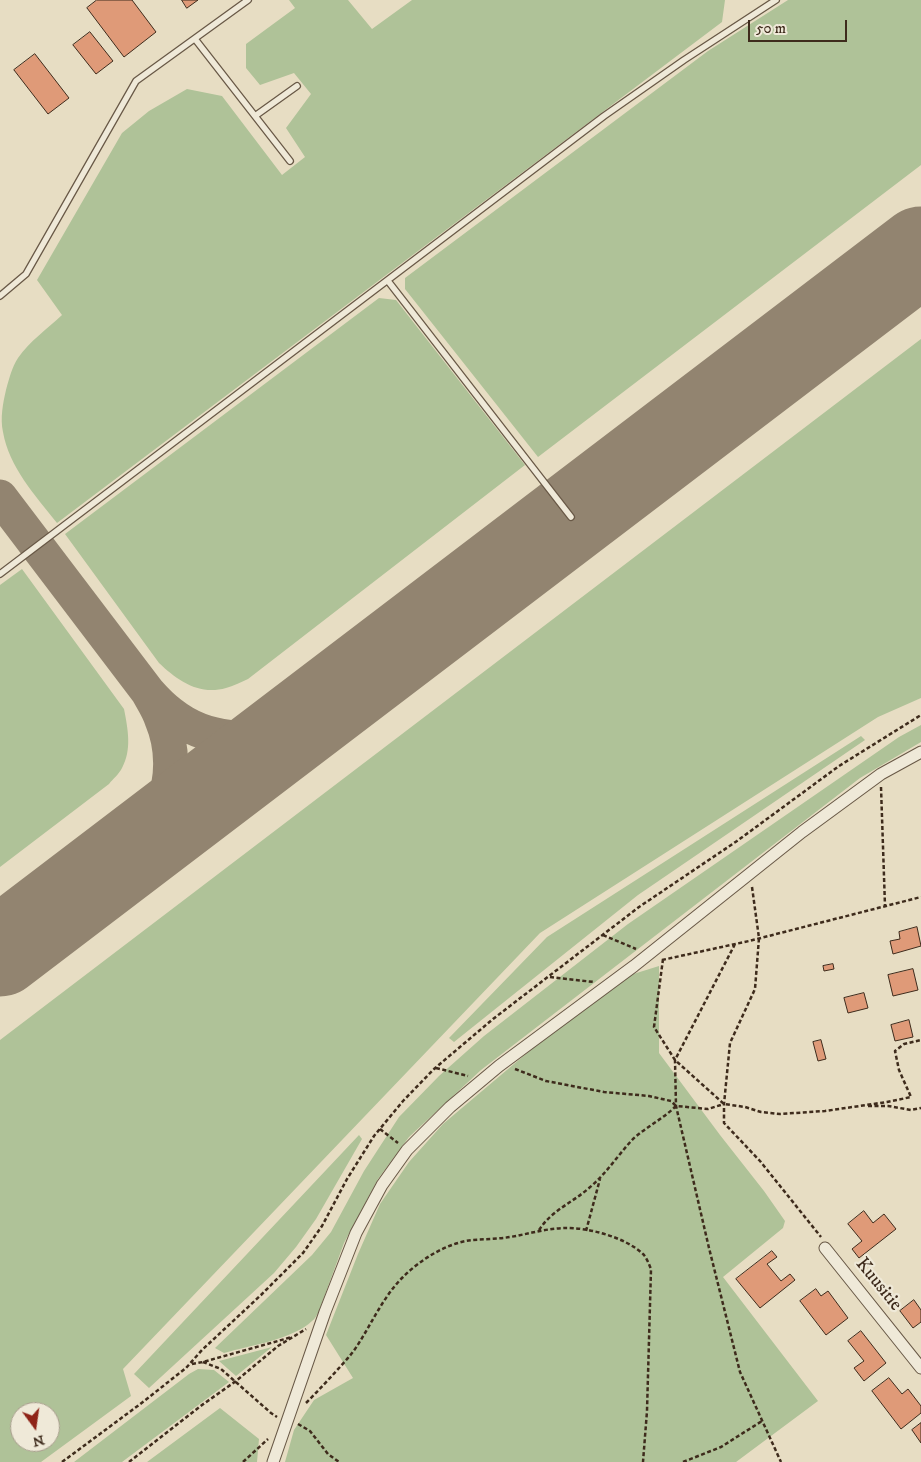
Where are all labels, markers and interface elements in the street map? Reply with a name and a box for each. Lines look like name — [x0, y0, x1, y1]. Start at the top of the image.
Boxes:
scale bar — [751, 10, 850, 42]
text: 50 m — [756, 19, 786, 38]
street label: Kuusitie — [850, 1254, 906, 1316]
north arrow — [10, 1402, 60, 1452]
text: N — [31, 1430, 46, 1451]

